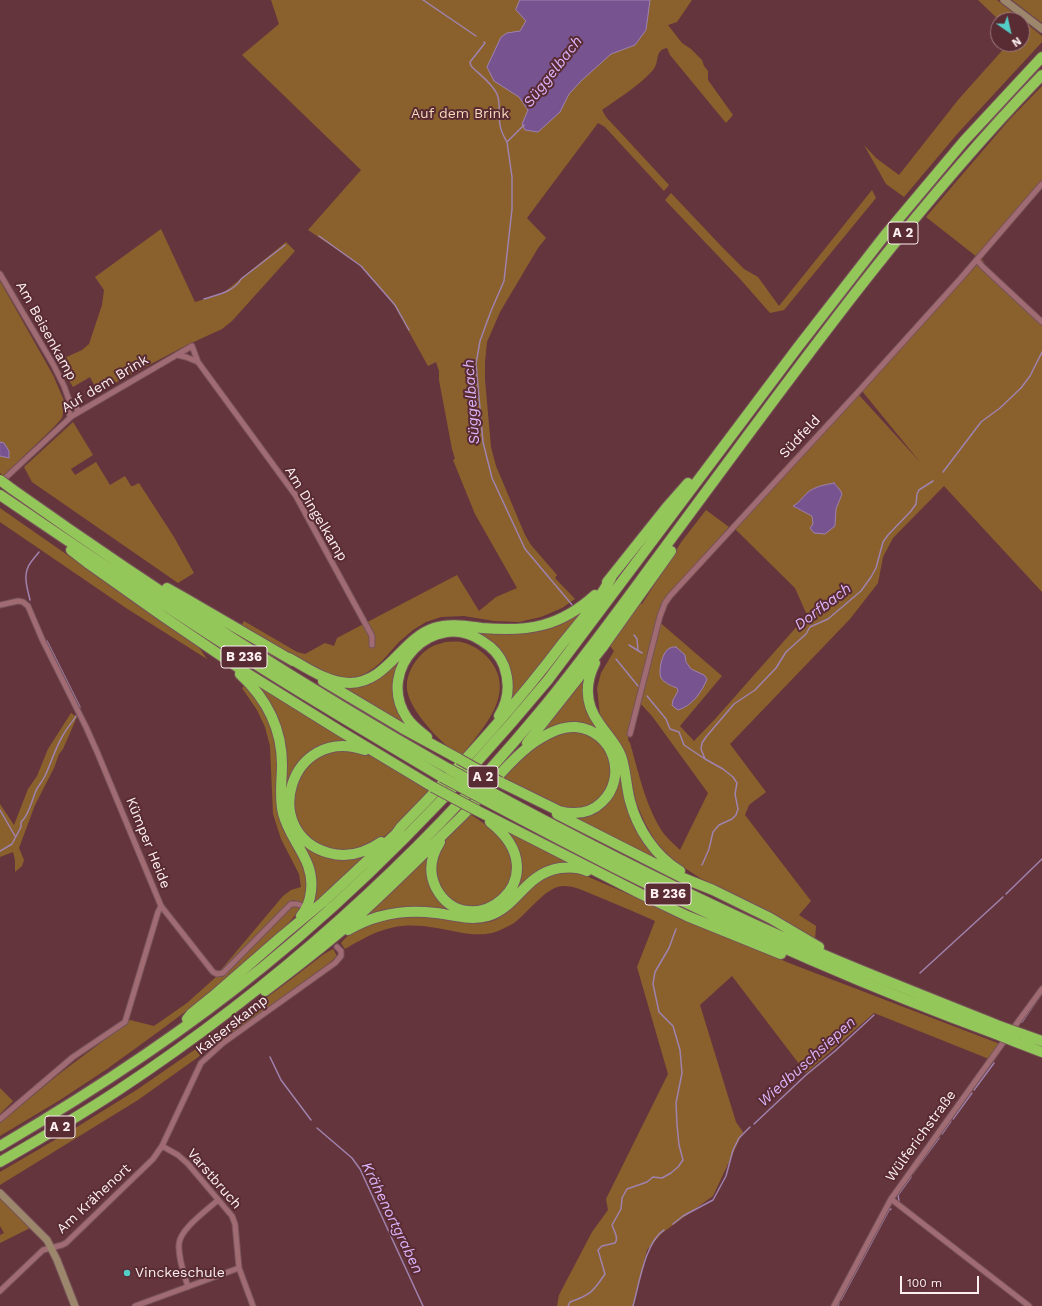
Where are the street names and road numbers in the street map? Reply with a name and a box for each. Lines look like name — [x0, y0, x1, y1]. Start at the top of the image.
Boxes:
road number: A 2 — [888, 222, 918, 244]
street label: Am Beisenkamp — [12, 279, 80, 383]
street label: Auf dem Brink — [59, 352, 151, 416]
street label: Südfeld — [776, 412, 824, 462]
street label: Am Dingelkamp — [281, 464, 351, 564]
road number: B 236 — [221, 646, 267, 668]
road number: A 2 — [468, 766, 498, 788]
street label: Kümper Heide — [122, 795, 174, 891]
road number: B 236 — [645, 883, 691, 905]
street label: Kaiserskamp — [193, 992, 271, 1058]
street label: Wülferichstraße — [882, 1087, 960, 1185]
road number: A 2 — [45, 1116, 75, 1138]
street label: Varstbruch — [183, 1145, 245, 1213]
street label: Am Krähenort — [54, 1160, 134, 1238]

